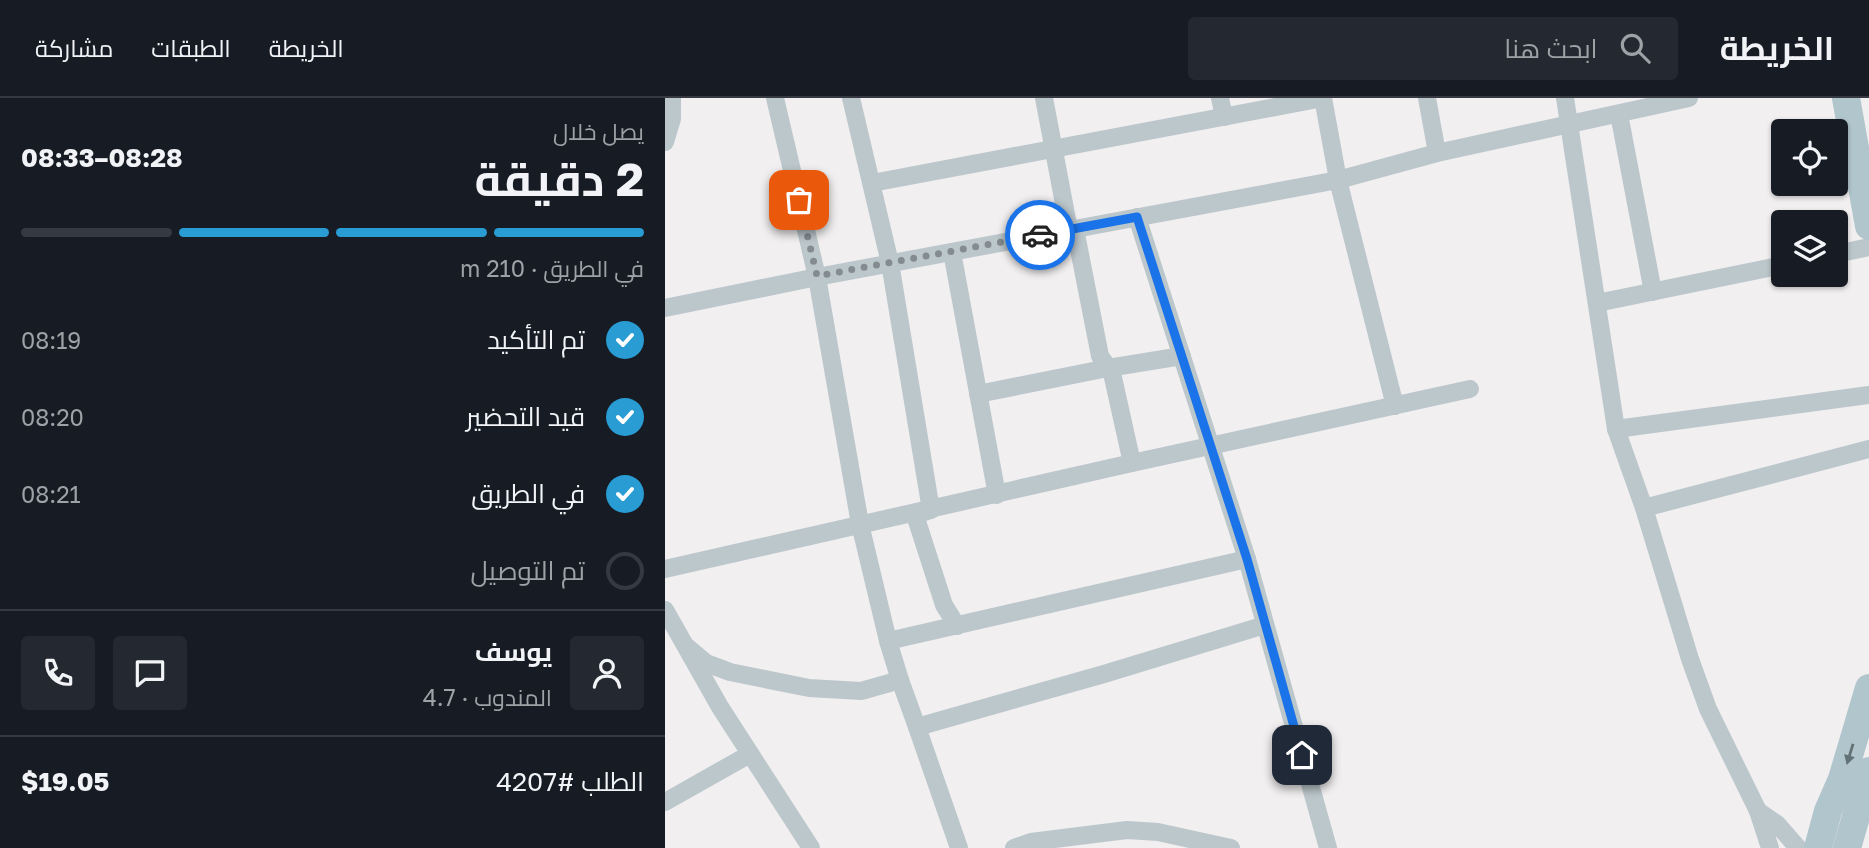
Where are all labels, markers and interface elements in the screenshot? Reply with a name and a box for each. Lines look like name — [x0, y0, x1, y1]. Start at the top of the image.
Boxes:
search box — [1188, 17, 1678, 80]
text: الخريطة — [1720, 28, 1834, 67]
icon: search — [1616, 29, 1654, 67]
text: مشاركة — [35, 33, 113, 62]
text: الطبقات — [151, 33, 231, 62]
text: الخريطة — [269, 33, 344, 62]
text: ابحث هنا — [1504, 33, 1598, 64]
text: يصل خلال — [553, 117, 644, 145]
map controls — [1771, 119, 1848, 287]
button: locate — [1771, 119, 1848, 196]
text: 08:28–08:33 — [21, 142, 183, 173]
text: 2 دقيقة — [474, 151, 644, 206]
pin — [769, 170, 829, 230]
icon: bag — [780, 181, 818, 219]
courier — [1005, 200, 1075, 270]
button: layers — [1771, 210, 1848, 287]
icon: car — [1021, 216, 1059, 254]
text: في الطريق · 210 m — [460, 254, 644, 282]
icon: check — [606, 321, 644, 359]
text: تم التأكيد — [487, 324, 585, 355]
text: 08:19 — [21, 326, 81, 354]
icon: check — [606, 398, 644, 436]
text: قيد التحضير — [466, 401, 585, 432]
text: 08:20 — [21, 403, 84, 431]
icon: check — [606, 475, 644, 513]
text: في الطريق — [471, 478, 585, 509]
text: 08:21 — [21, 480, 81, 508]
text: تم التوصيل — [470, 555, 585, 586]
button: phone — [21, 636, 95, 710]
button: chat — [113, 636, 187, 710]
text: يوسف — [475, 636, 552, 667]
button: person — [570, 636, 644, 710]
text: المندوب · 4.7 — [423, 683, 552, 711]
pin — [1272, 725, 1332, 785]
icon: home — [1283, 736, 1321, 774]
one-way arrow — [1844, 743, 1855, 764]
text: $19.05 — [21, 766, 109, 797]
text: الطلب #4207 — [496, 766, 644, 797]

